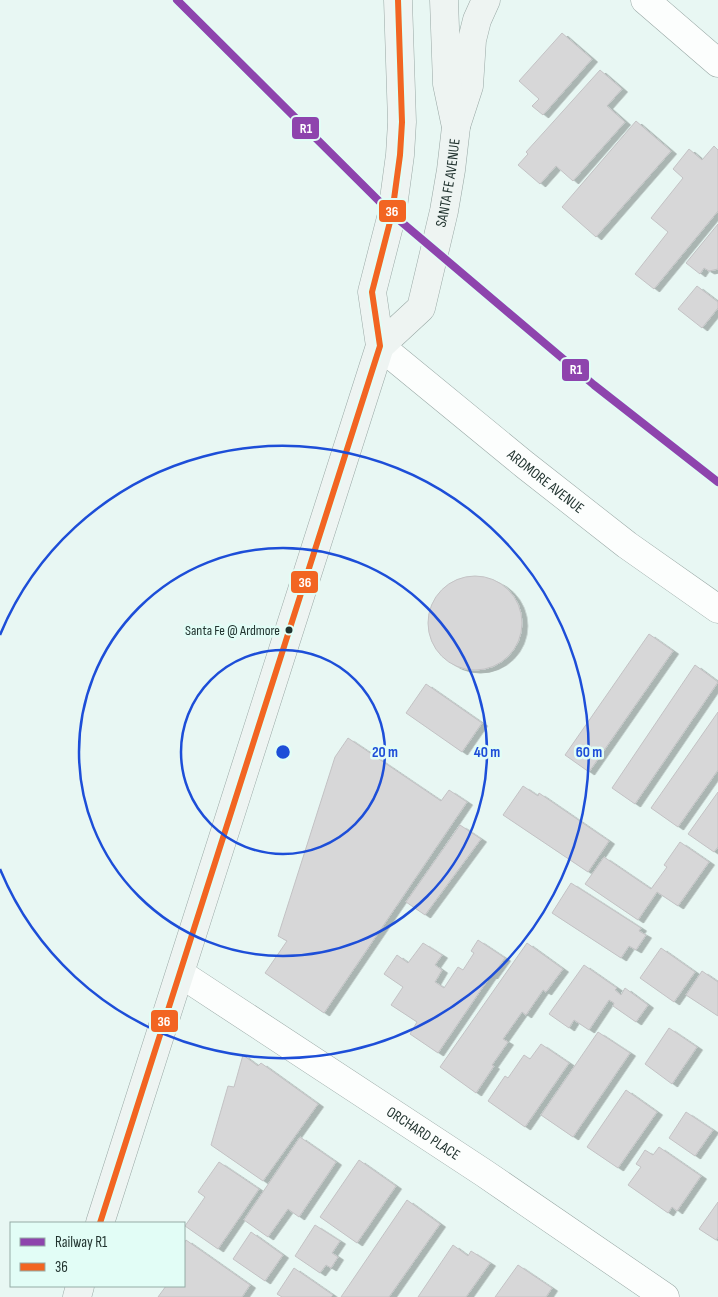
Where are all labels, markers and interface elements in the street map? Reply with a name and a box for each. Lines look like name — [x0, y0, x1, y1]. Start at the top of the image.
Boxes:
line badge: R1 — [291, 116, 320, 140]
text: R1 — [300, 120, 313, 137]
street label: SANTA FE AVENUE — [431, 138, 465, 229]
line badge: 36 — [378, 199, 407, 223]
text: 36 — [386, 203, 399, 220]
line badge: R1 — [561, 358, 590, 382]
text: R1 — [570, 361, 583, 378]
street label: ARDMORE AVENUE — [502, 445, 588, 518]
line badge: 36 — [290, 570, 319, 594]
text: 36 — [299, 574, 312, 591]
place label: Santa Fe @ Ardmore — [185, 622, 280, 639]
marker: Santa Fe @ Ardmore — [284, 625, 294, 635]
centre of rings — [274, 743, 292, 761]
text: 20 m — [372, 743, 398, 762]
text: 40 m — [474, 743, 500, 762]
text: 60 m — [576, 743, 602, 762]
line badge: 36 — [150, 1009, 179, 1033]
text: 36 — [158, 1013, 171, 1030]
street label: ORCHARD PLACE — [383, 1103, 463, 1165]
legend — [10, 1222, 185, 1287]
text: Railway R1 — [55, 1233, 108, 1252]
text: 36 — [55, 1258, 68, 1277]

